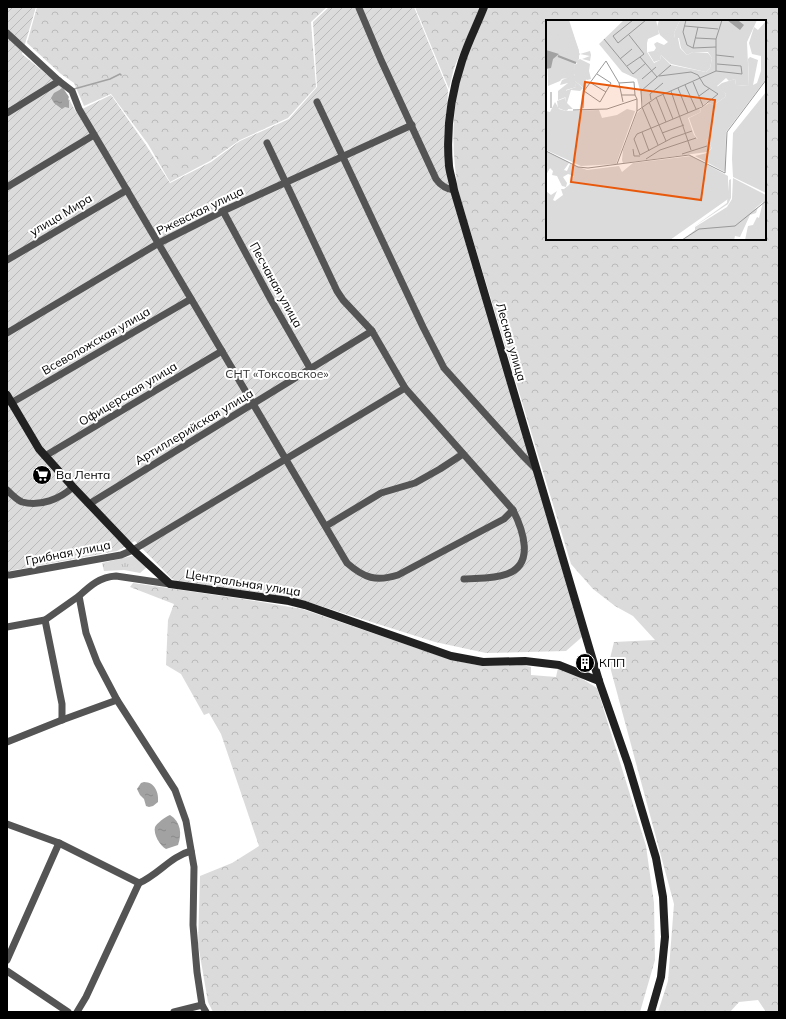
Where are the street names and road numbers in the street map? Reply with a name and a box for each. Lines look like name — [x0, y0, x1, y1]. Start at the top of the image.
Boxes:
street label: Ржевская улица — [154, 183, 246, 238]
street label: улица Мира — [27, 190, 95, 239]
street label: Песчаная улица — [247, 240, 306, 330]
street label: Лесная улица — [493, 301, 530, 383]
street label: Всеволожская улица — [39, 303, 153, 378]
street label: Офицерская улица — [76, 358, 180, 429]
street label: Артиллерийская улица — [132, 385, 256, 468]
street label: Грибная улица — [24, 537, 112, 568]
street label: Центральная улица — [184, 566, 302, 599]

